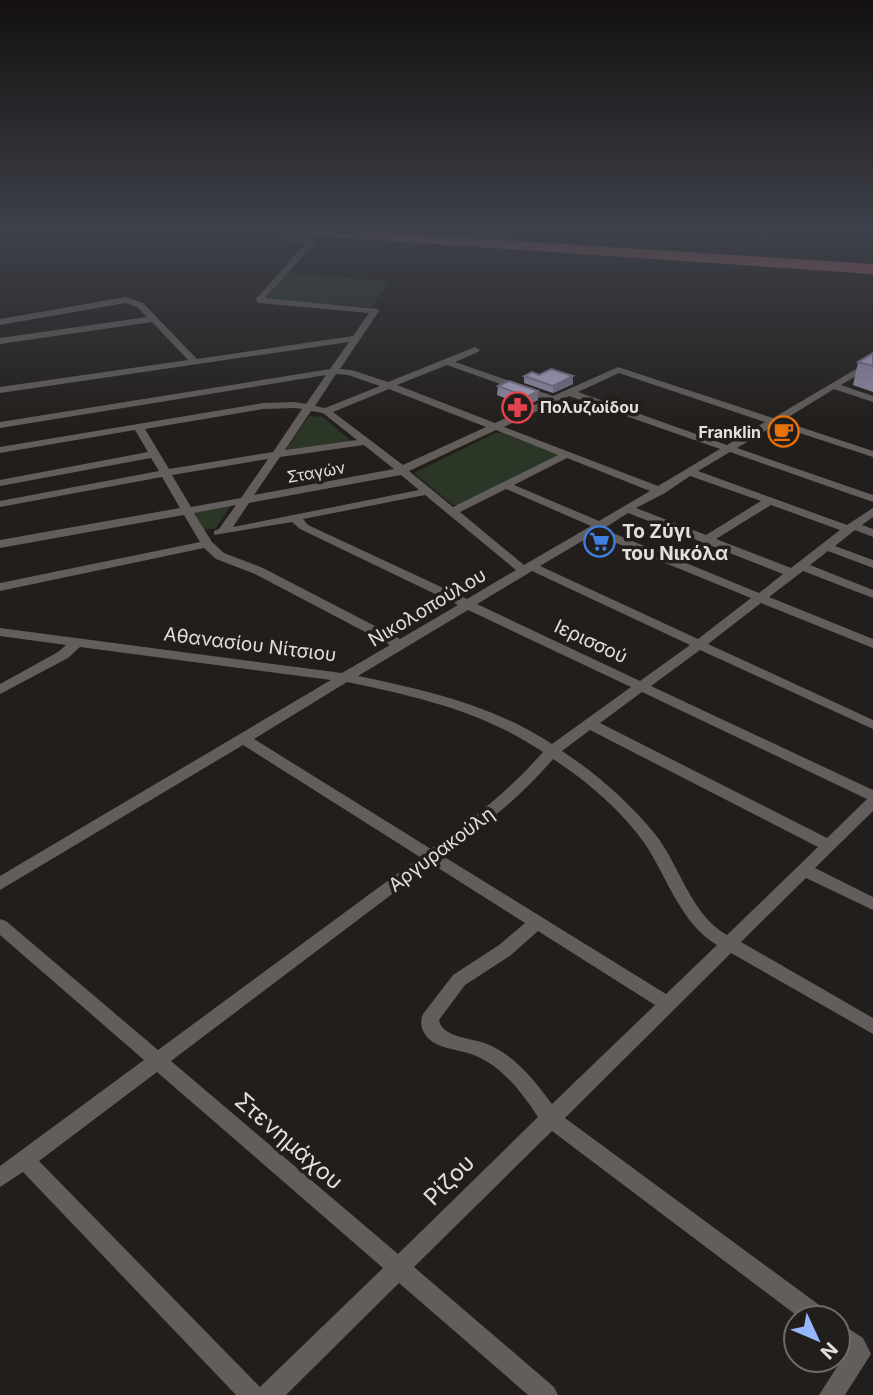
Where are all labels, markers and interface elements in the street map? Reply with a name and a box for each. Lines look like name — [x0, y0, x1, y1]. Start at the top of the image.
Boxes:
pharmacy icon: Πολυζωίδου — [500, 390, 534, 424]
place label: Πολυζωίδου — [540, 397, 639, 417]
cafe icon: Franklin — [767, 415, 801, 449]
place label: Franklin — [698, 422, 761, 442]
street label: Σταγών — [285, 457, 347, 487]
place label: Το Ζύγι του Νικόλα — [622, 520, 728, 565]
supermarket icon: Το Ζύγι του Νικόλα — [582, 525, 616, 559]
street label: Νικολοπούλου — [364, 563, 490, 652]
street label: Ιερισσού — [551, 615, 631, 668]
street label: Αθανασίου Νίτσιου — [162, 622, 338, 667]
street label: Αργυρακούλη — [384, 802, 499, 897]
street label: Στενημάχου — [229, 1087, 349, 1195]
street label: Ρίζου — [418, 1149, 480, 1211]
north arrow — [782, 1304, 852, 1374]
text: N — [816, 1337, 842, 1364]

